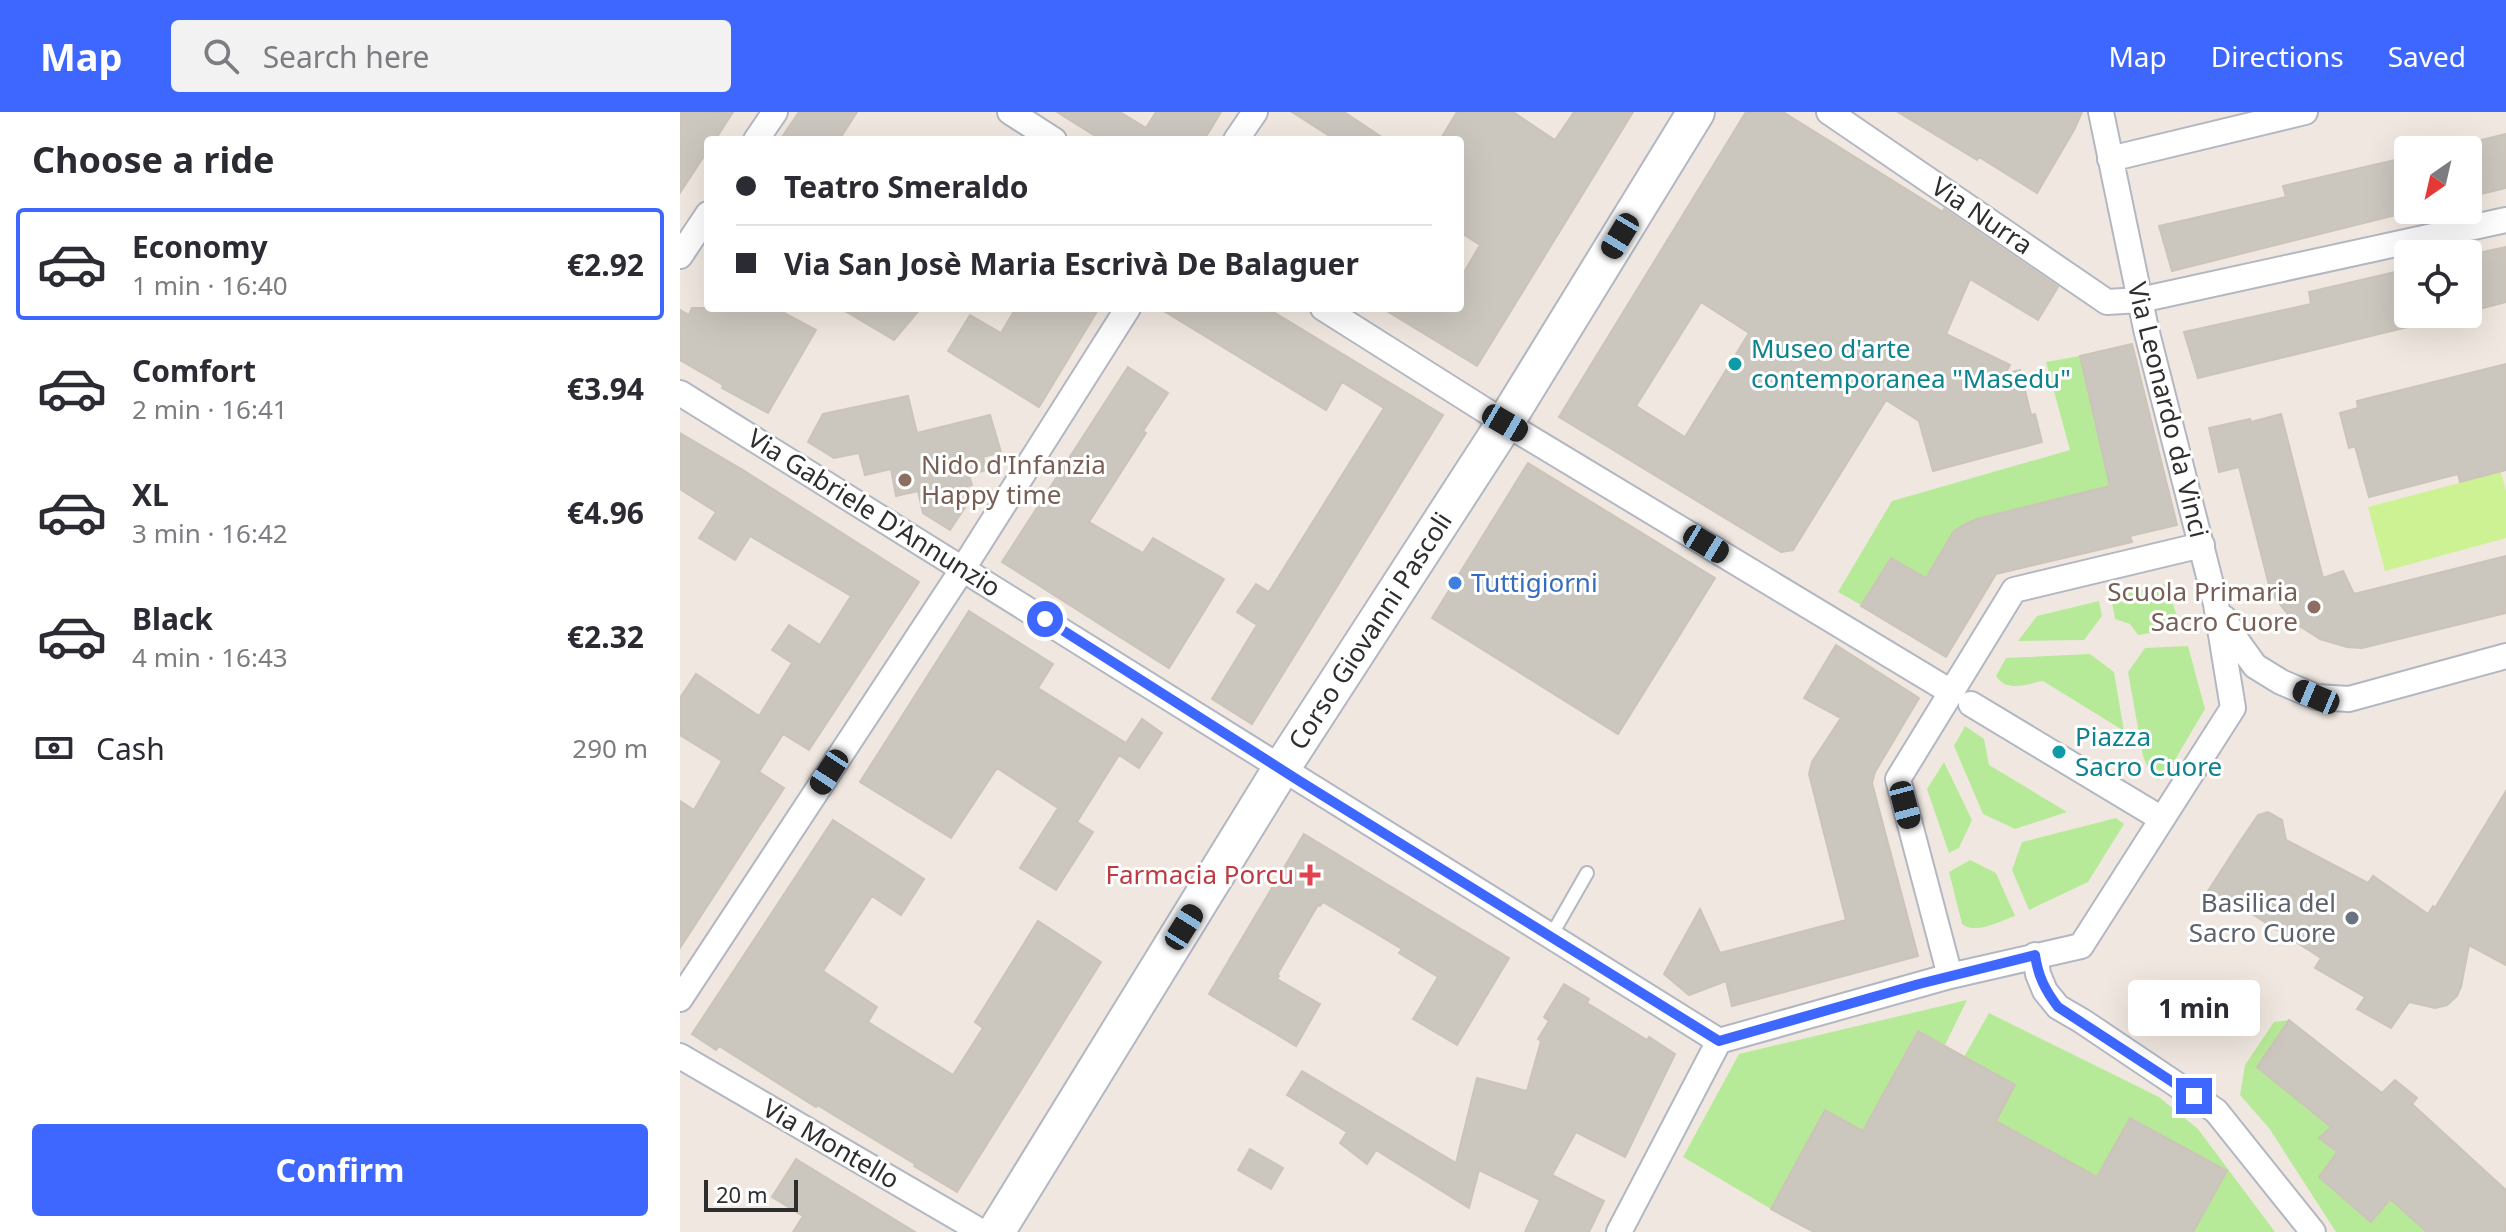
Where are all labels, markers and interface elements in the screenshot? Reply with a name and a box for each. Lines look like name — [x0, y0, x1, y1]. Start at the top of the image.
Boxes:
search box — [171, 20, 731, 92]
text: Map — [40, 30, 123, 82]
icon: search — [199, 34, 243, 78]
text: Search here — [263, 36, 430, 77]
text: Map — [2108, 37, 2167, 75]
text: Directions — [2211, 37, 2344, 75]
text: Saved — [2388, 37, 2466, 75]
text: Choose a ride — [32, 135, 274, 184]
north arrow — [2394, 136, 2482, 224]
map controls — [2394, 136, 2482, 328]
text: Teatro Smeraldo — [784, 166, 1029, 207]
street label: Via Nurra — [1925, 168, 2040, 262]
car — [1597, 209, 1643, 263]
text: Economy — [132, 226, 268, 267]
icon: car — [36, 228, 108, 300]
button: locate — [2394, 240, 2482, 328]
text: Via San Josè Maria Escrivà De Balaguer — [784, 243, 1359, 284]
text: €2.92 — [567, 244, 644, 285]
text: 1 min · 16:40 — [132, 267, 288, 303]
street label: Via Leonardo da Vinci — [2120, 278, 2218, 541]
place label: Museo d'arte contemporanea "Masedu" — [1751, 330, 2071, 396]
text: Comfort — [132, 350, 256, 391]
icon: car — [36, 352, 108, 424]
marker: Museo d'arte contemporanea "Masedu" — [1726, 355, 1744, 373]
text: €3.94 — [567, 368, 644, 409]
text: 2 min · 16:41 — [132, 391, 288, 427]
car — [1478, 401, 1532, 445]
street label: Via Gabriele D'Annunzio — [741, 420, 1008, 605]
place label: Nido d'Infanzia Happy time — [921, 446, 1106, 512]
marker: Nido d'Infanzia Happy time — [896, 471, 914, 489]
text: XL — [132, 474, 169, 515]
icon: car — [36, 476, 108, 548]
text: €4.96 — [567, 492, 644, 533]
street label: Corso Giovanni Pascoli — [1279, 505, 1460, 756]
text: 3 min · 16:42 — [132, 515, 288, 551]
car — [1679, 521, 1733, 567]
place label: Tuttigiorni — [1471, 564, 1598, 600]
place label: Scuola Primaria Sacro Cuore — [2107, 573, 2298, 639]
marker: Tuttigiorni — [1446, 574, 1464, 592]
text: Black — [132, 598, 213, 639]
marker: Scuola Primaria Sacro Cuore — [2305, 598, 2323, 616]
icon: car — [36, 600, 108, 672]
route start — [1027, 601, 1063, 637]
text: €2.32 — [567, 616, 644, 657]
text: 4 min · 16:43 — [132, 639, 288, 675]
car — [2289, 677, 2343, 717]
place label: Piazza Sacro Cuore — [2075, 718, 2222, 784]
icon: cash — [32, 726, 76, 770]
text: Cash — [96, 728, 165, 769]
text: 290 m — [572, 730, 648, 766]
marker: Piazza Sacro Cuore — [2050, 743, 2068, 761]
car — [806, 745, 852, 799]
car — [1887, 779, 1923, 831]
place label: Farmacia Porcu — [1106, 856, 1294, 892]
marker: Farmacia Porcu — [1301, 866, 1319, 884]
place label: Basilica del Sacro Cuore — [2189, 884, 2336, 950]
car — [1161, 900, 1207, 954]
marker: Basilica del Sacro Cuore — [2343, 909, 2361, 927]
callout: 1 min — [2128, 980, 2260, 1036]
text: 1 min — [2158, 990, 2230, 1026]
route end — [2176, 1078, 2212, 1114]
street label: Via Montello — [757, 1089, 906, 1197]
button: Confirm — [32, 1124, 648, 1216]
scale bar — [704, 1176, 798, 1212]
text: 20 m — [716, 1179, 767, 1209]

